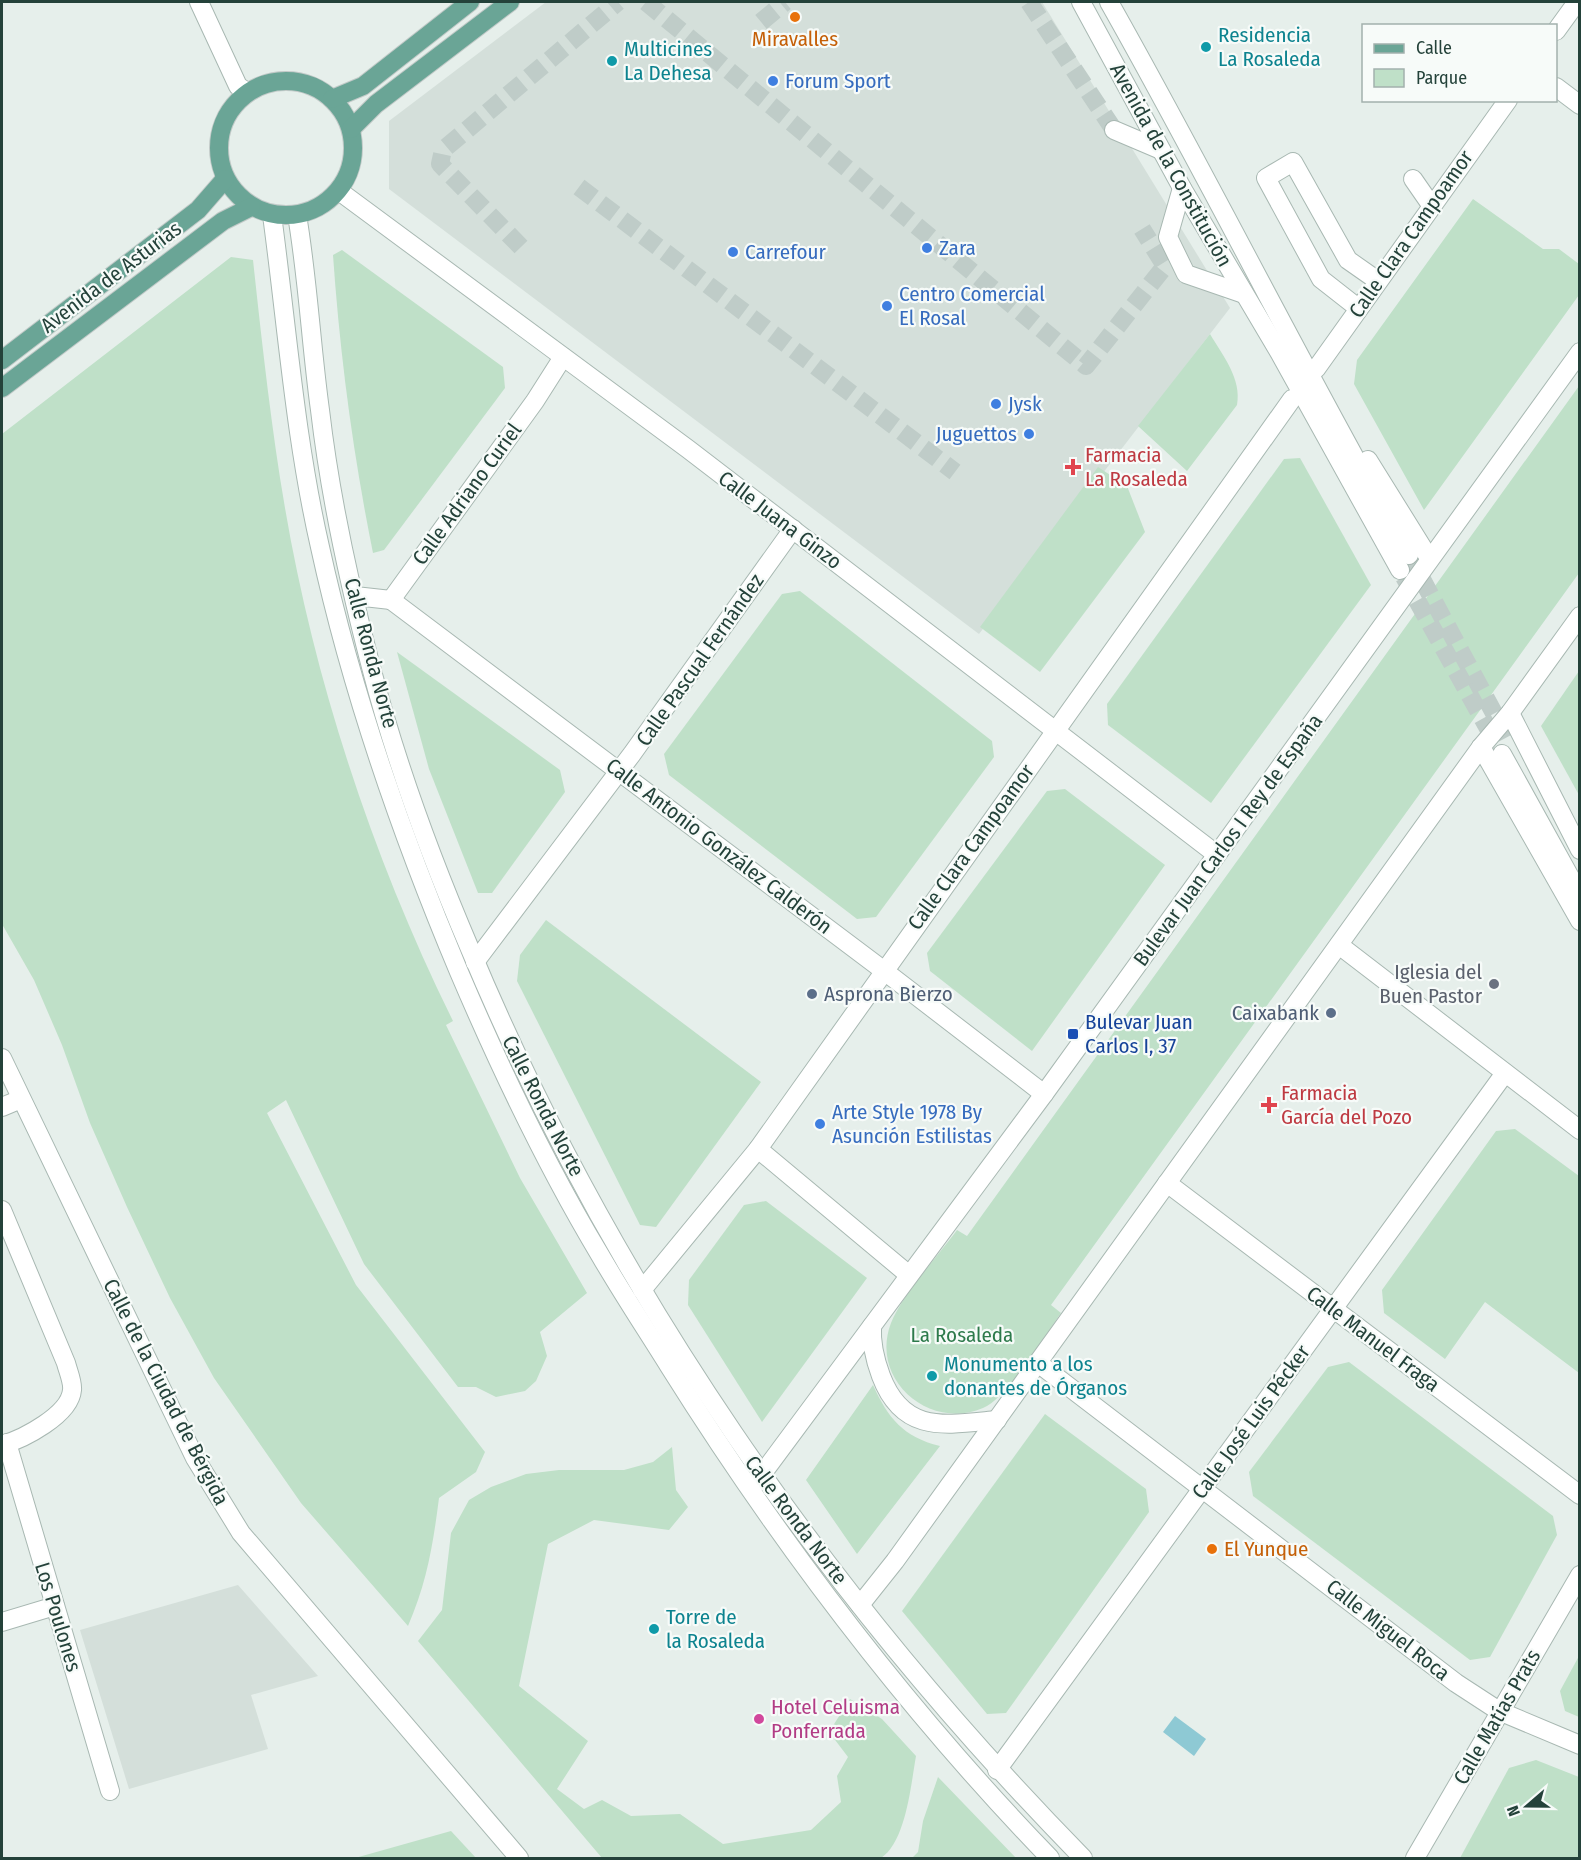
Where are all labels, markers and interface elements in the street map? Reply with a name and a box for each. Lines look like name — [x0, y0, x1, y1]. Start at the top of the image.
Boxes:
marker: Miravalles — [788, 10, 802, 24]
place label: Residencia La Rosaleda — [1218, 22, 1321, 72]
legend — [1362, 24, 1557, 102]
place label: Miravalles — [752, 26, 838, 52]
place label: Multicines La Dehesa — [624, 36, 712, 86]
text: Calle — [1416, 37, 1452, 59]
marker: Residencia La Rosaleda — [1199, 40, 1213, 54]
marker: Multicines La Dehesa — [605, 54, 619, 68]
street label: Avenida de la Constitución — [1104, 59, 1238, 271]
text: Parque — [1416, 67, 1467, 89]
place label: Forum Sport — [785, 68, 891, 94]
marker: Forum Sport — [766, 74, 780, 88]
street label: Calle Clara Campoamor — [1343, 145, 1479, 323]
street label: Avenida de Asturias — [35, 216, 187, 338]
place label: Zara — [939, 235, 976, 261]
place label: Carrefour — [745, 239, 826, 265]
marker: Zara — [920, 241, 934, 255]
marker: Carrefour — [726, 245, 740, 259]
place label: Centro Comercial El Rosal — [899, 281, 1045, 331]
marker: Centro Comercial El Rosal — [880, 299, 894, 313]
place label: Jysk — [1008, 391, 1042, 417]
marker: Jysk — [989, 397, 1003, 411]
street label: Calle Adriano Curiel — [407, 418, 527, 570]
place label: Juguettos — [936, 421, 1017, 447]
marker: Juguettos — [1022, 427, 1036, 441]
place label: Farmacia La Rosaleda — [1085, 442, 1188, 492]
marker: Farmacia La Rosaleda — [1066, 460, 1080, 474]
street label: Calle Juana Ginzo — [713, 465, 847, 575]
street label: Calle Pascual Fernández — [631, 569, 769, 751]
street label: Calle Ronda Norte — [338, 575, 404, 731]
street label: Bulevar Juan Carlos I Rey de España — [1128, 709, 1328, 971]
street label: Calle Antonio González Calderón — [601, 752, 837, 940]
street label: Calle Clara Campoamor — [902, 758, 1040, 935]
place label: Iglesia del Buen Pastor — [1379, 959, 1483, 1009]
marker: Iglesia del Buen Pastor — [1487, 977, 1501, 991]
place label: Asprona Bierzo — [824, 981, 953, 1007]
marker: Asprona Bierzo — [805, 987, 819, 1001]
place label: Caixabank — [1232, 1000, 1319, 1026]
marker: Caixabank — [1324, 1006, 1338, 1020]
place label: Bulevar Juan Carlos I, 37 — [1085, 1009, 1193, 1059]
marker: Bulevar Juan Carlos I, 37 — [1066, 1027, 1080, 1041]
street label: Calle Ronda Norte — [496, 1031, 590, 1181]
place label: Farmacia García del Pozo — [1281, 1080, 1412, 1130]
marker: Farmacia García del Pozo — [1262, 1098, 1276, 1112]
place label: Arte Style 1978 By Asunción Estilistas — [832, 1099, 992, 1149]
marker: Arte Style 1978 By Asunción Estilistas — [813, 1117, 827, 1131]
street label: Calle de la Ciudad de Bérgida — [97, 1274, 235, 1510]
street label: Calle Manuel Fraga — [1301, 1280, 1445, 1398]
park label: La Rosaleda — [911, 1322, 1013, 1348]
street label: Calle José Luis Pécker — [1186, 1339, 1316, 1504]
place label: Monumento a los donantes de Órganos — [944, 1351, 1127, 1401]
marker: Monumento a los donantes de Órganos — [925, 1369, 939, 1383]
street label: Calle Ronda Norte — [739, 1450, 853, 1590]
place label: El Yunque — [1224, 1536, 1308, 1562]
marker: El Yunque — [1205, 1542, 1219, 1556]
street label: Los Poulones — [29, 1559, 87, 1675]
street label: Calle Miguel Roca — [1321, 1574, 1455, 1686]
place label: Torre de la Rosaleda — [666, 1604, 765, 1654]
marker: Torre de la Rosaleda — [647, 1622, 661, 1636]
street label: Calle Matías Prats — [1448, 1645, 1546, 1789]
place label: Hotel Celuisma Ponferrada — [771, 1694, 900, 1744]
marker: Hotel Celuisma Ponferrada — [752, 1712, 766, 1726]
north arrow — [1497, 1776, 1557, 1836]
text: N — [1503, 1803, 1524, 1819]

